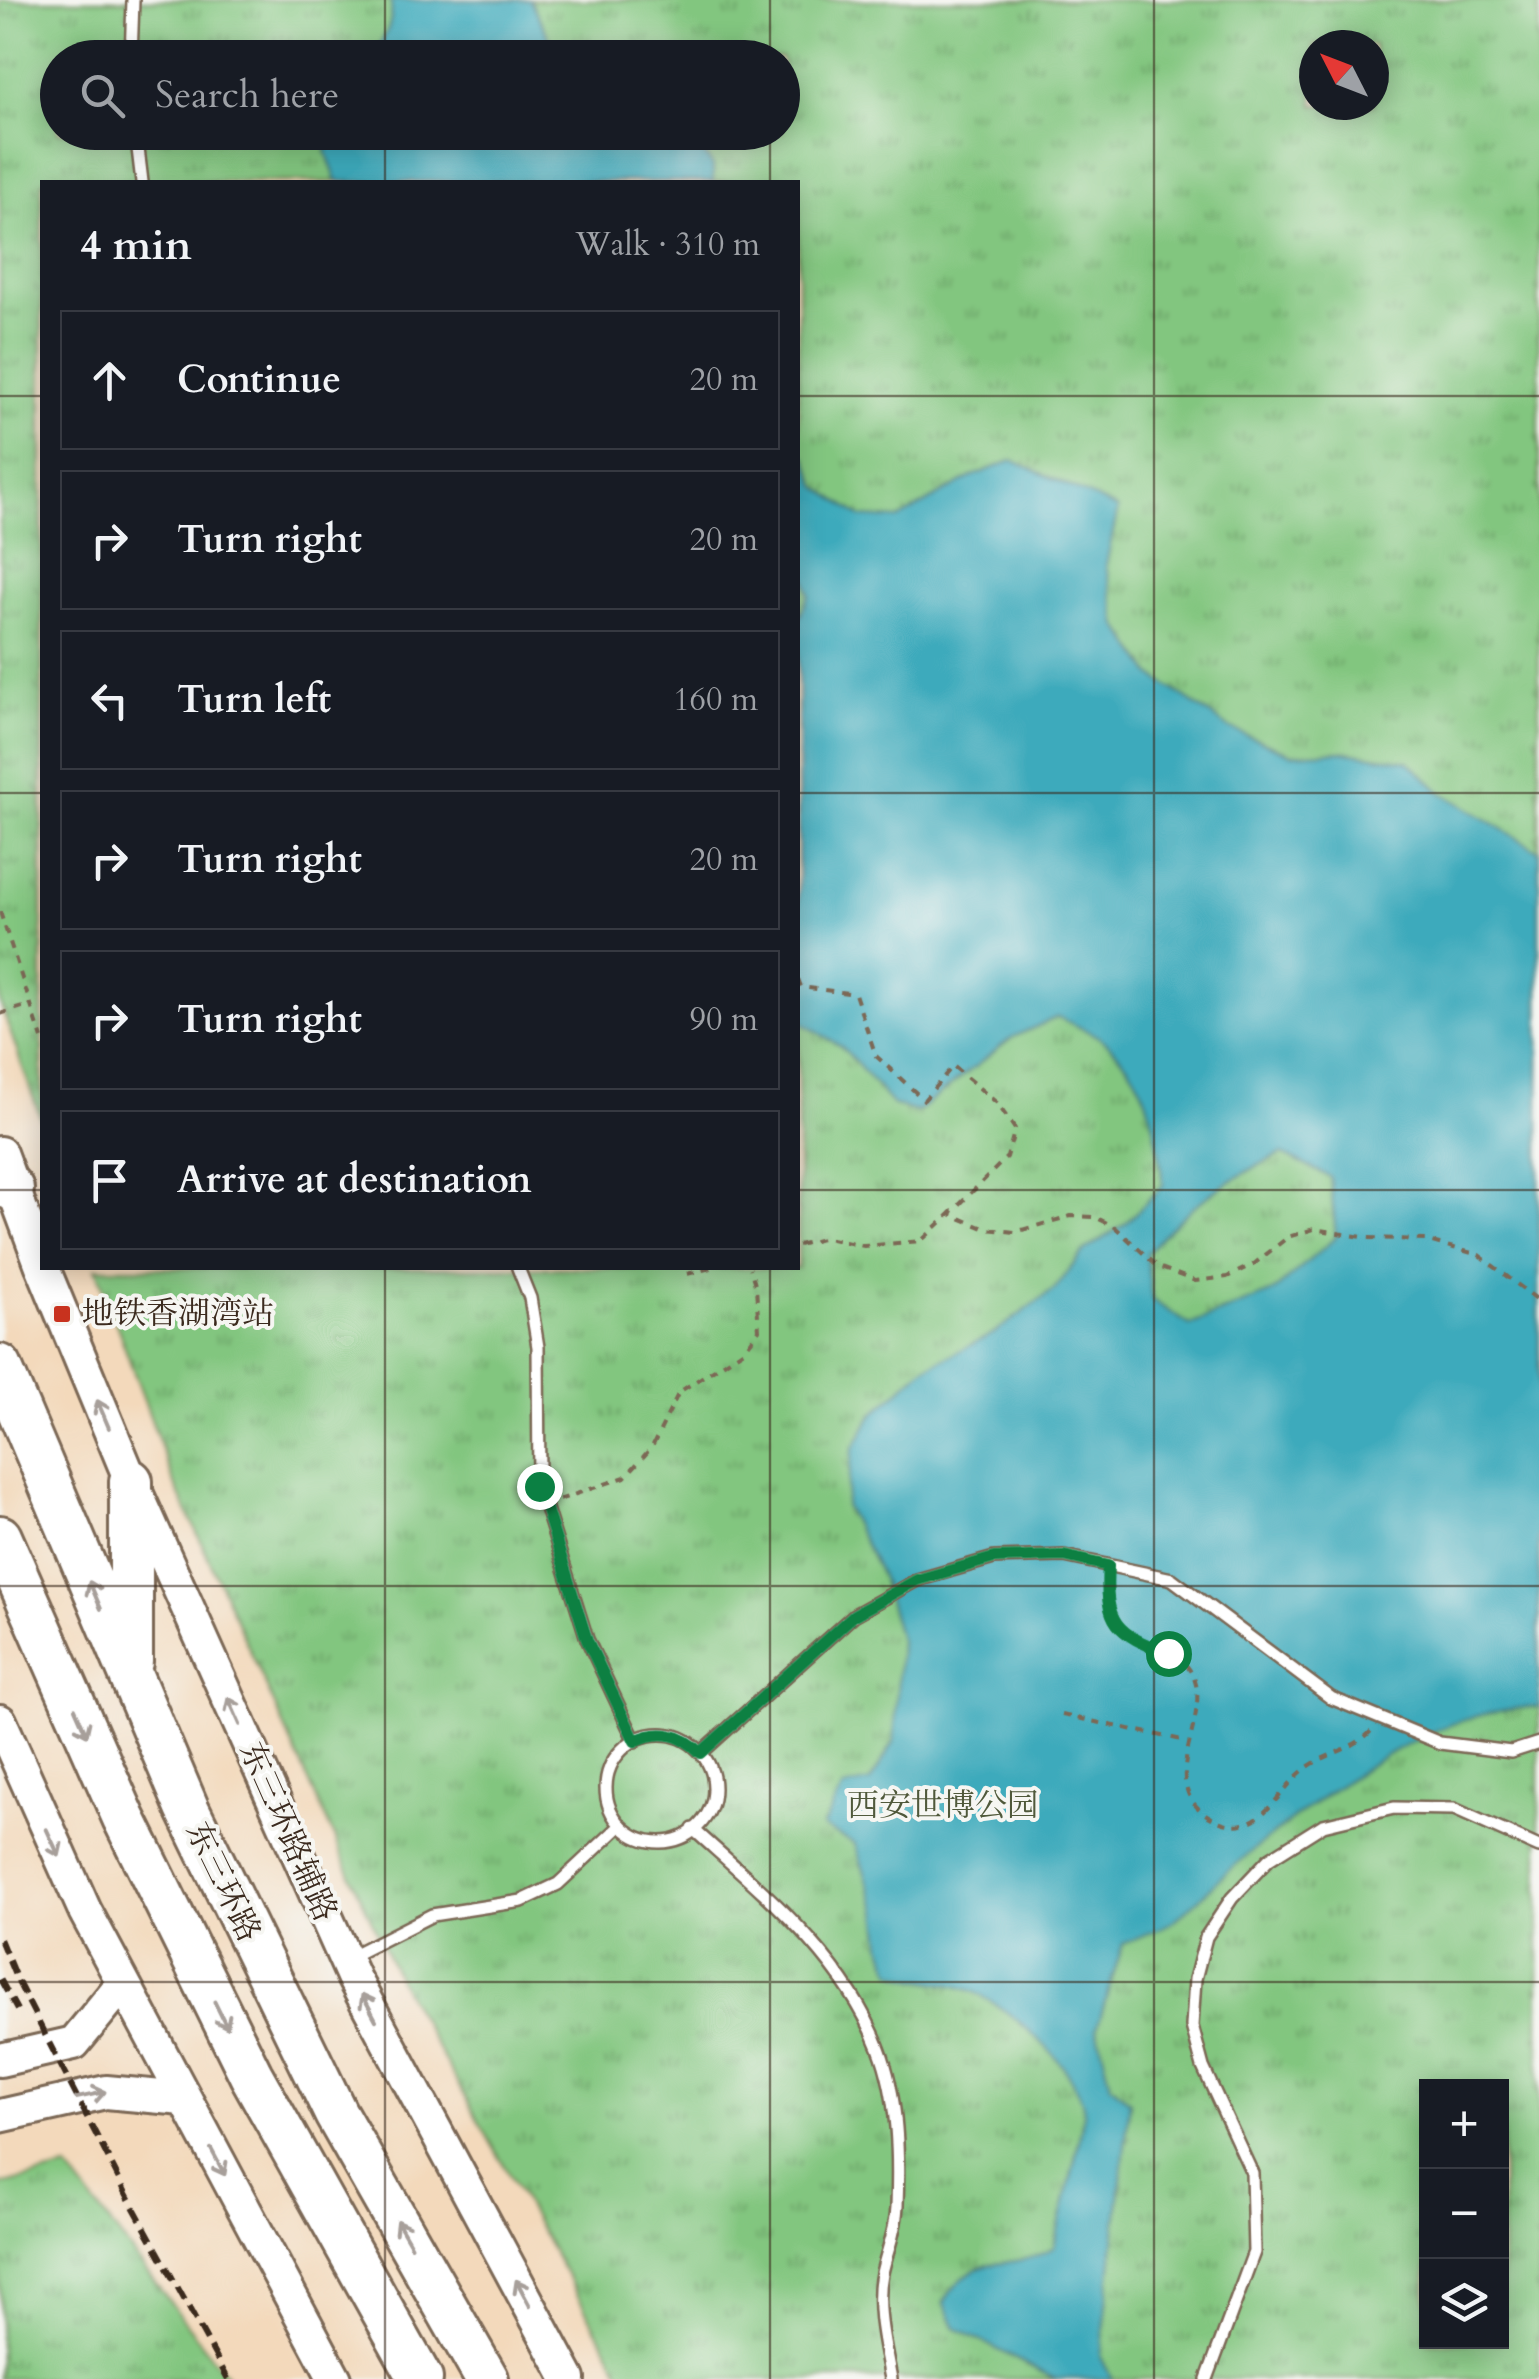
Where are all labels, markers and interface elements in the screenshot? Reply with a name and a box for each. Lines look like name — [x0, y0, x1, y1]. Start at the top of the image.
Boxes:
north arrow — [1299, 30, 1389, 120]
search box — [40, 40, 800, 150]
icon: search — [75, 68, 130, 123]
text: Search here — [155, 69, 339, 121]
text: 4 min — [80, 217, 192, 274]
text: Walk · 310 m — [575, 223, 760, 267]
icon: ahead — [82, 353, 137, 408]
text: Continue — [177, 354, 341, 406]
text: 20 m — [690, 358, 758, 402]
icon: right — [82, 513, 137, 568]
text: Turn right — [177, 514, 362, 566]
text: 20 m — [690, 518, 758, 562]
icon: left — [82, 673, 137, 728]
text: Turn left — [177, 674, 331, 726]
text: 160 m — [673, 678, 758, 722]
icon: right — [82, 833, 137, 888]
text: Turn right — [177, 834, 362, 886]
text: 20 m — [690, 838, 758, 882]
icon: right — [82, 993, 137, 1048]
text: Turn right — [177, 994, 362, 1046]
text: 90 m — [690, 998, 758, 1042]
icon: arrive — [82, 1153, 137, 1208]
text: Arrive at destination — [177, 1154, 532, 1206]
place label: 地铁香湖湾站 — [82, 1292, 274, 1336]
marker: 地铁香湖湾站 — [51, 1303, 73, 1325]
one-way arrow — [93, 1399, 111, 1429]
route end — [517, 1464, 563, 1510]
one-way arrow — [85, 1580, 103, 1611]
route start — [1146, 1631, 1192, 1677]
one-way arrow — [224, 1696, 242, 1727]
one-way arrow — [73, 1706, 91, 1737]
street label: 东三环路辅路 — [229, 1735, 347, 1929]
park label: 西安世博公园 — [847, 1784, 1039, 1828]
street label: 东三环路 — [175, 1815, 271, 1949]
one-way arrow — [45, 1827, 63, 1858]
one-way arrow — [359, 1992, 378, 2022]
one-way arrow — [213, 2000, 232, 2030]
map controls — [1419, 2079, 1509, 2349]
button: + — [1419, 2079, 1509, 2169]
one-way arrow — [74, 2085, 106, 2104]
one-way arrow — [209, 2147, 229, 2177]
button: − — [1419, 2169, 1509, 2259]
one-way arrow — [394, 2220, 414, 2248]
button: layers — [1419, 2259, 1509, 2349]
one-way arrow — [512, 2279, 532, 2308]

